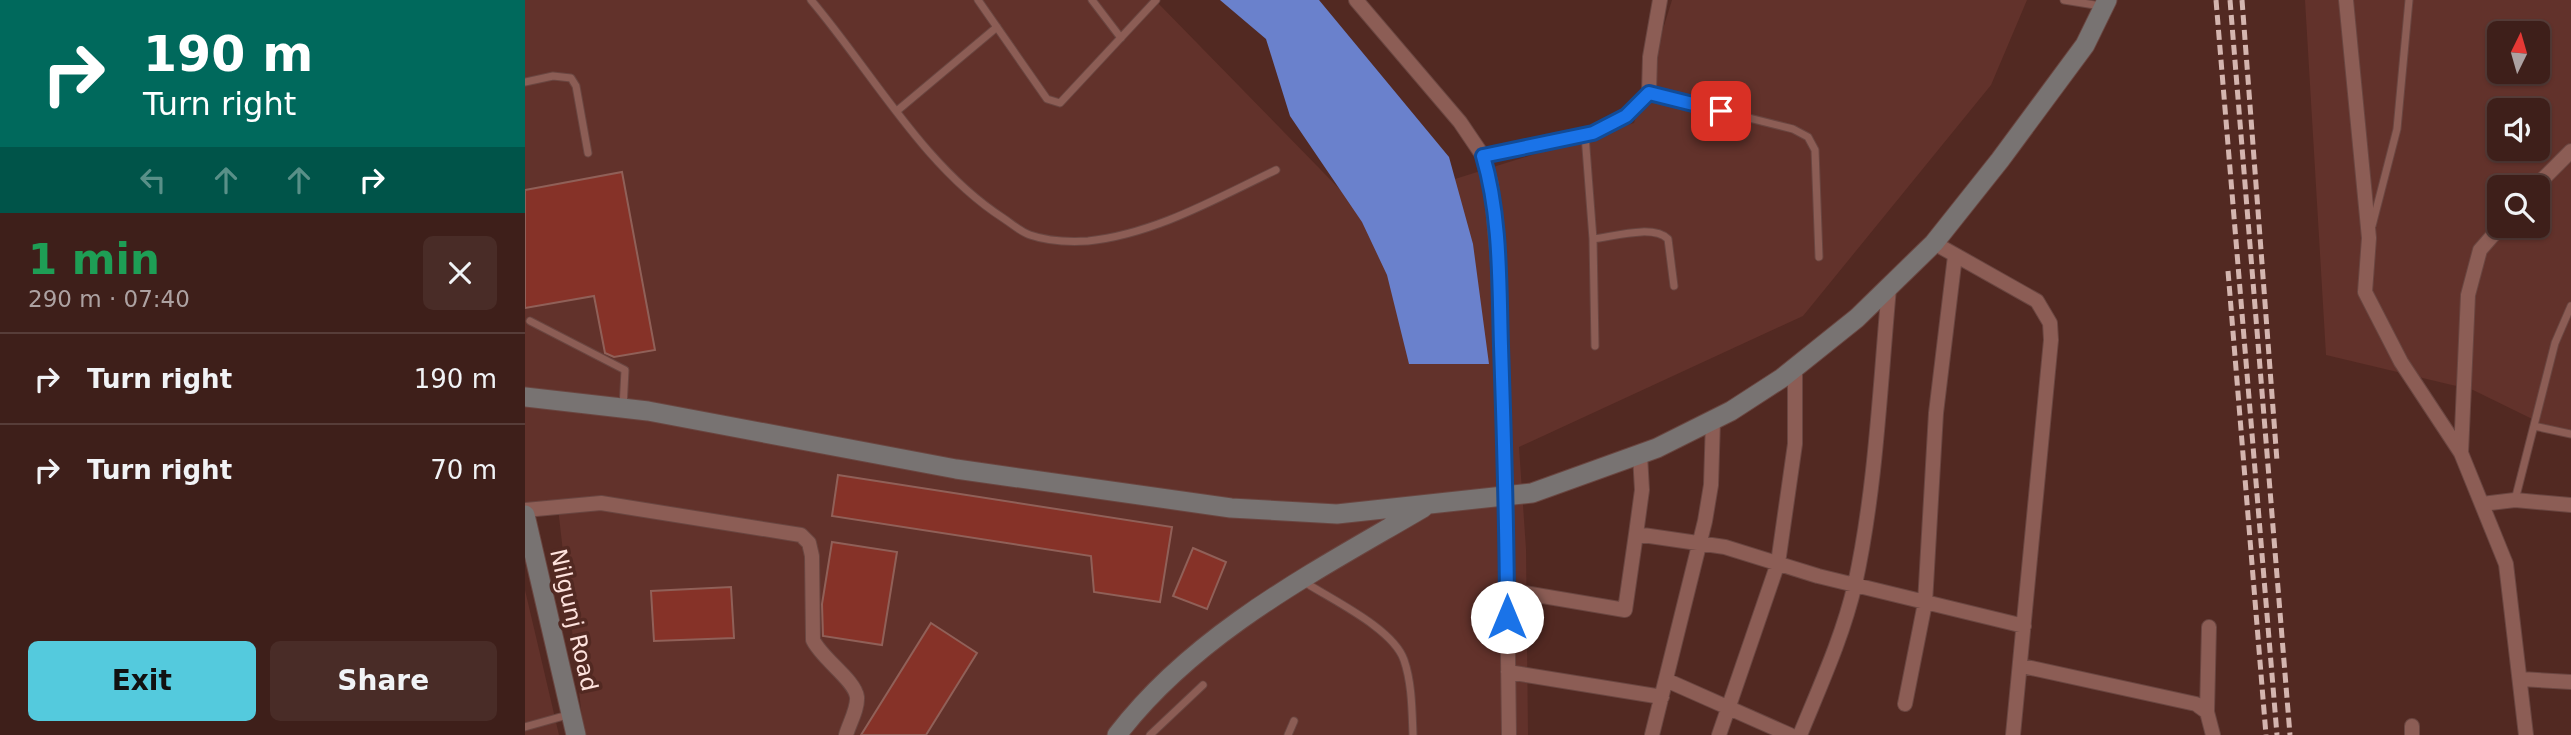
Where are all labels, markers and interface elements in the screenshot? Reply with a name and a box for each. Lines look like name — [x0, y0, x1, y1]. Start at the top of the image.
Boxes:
north arrow — [2487, 21, 2550, 84]
map controls — [2487, 21, 2550, 238]
text: 190 m — [143, 26, 313, 83]
icon: right — [28, 28, 119, 119]
pin — [1691, 81, 1751, 141]
text: Turn right — [143, 85, 296, 123]
icon: arrive — [1702, 92, 1740, 130]
button: sound — [2487, 98, 2550, 161]
icon: left — [134, 161, 172, 199]
icon: ahead — [207, 161, 245, 199]
icon: ahead — [280, 161, 318, 199]
icon: right — [353, 161, 391, 199]
button: search — [2487, 175, 2550, 238]
text: 1 min — [28, 235, 160, 284]
button: close — [423, 236, 497, 310]
text: 290 m · 07:40 — [28, 286, 190, 312]
icon: right — [28, 360, 66, 398]
text: Turn right — [87, 364, 232, 394]
text: 190 m — [414, 364, 497, 394]
icon: right — [28, 451, 66, 489]
text: Turn right — [87, 455, 232, 485]
text: 70 m — [430, 455, 497, 485]
street label: Nilgunj Road — [545, 546, 603, 694]
position arrow — [1470, 580, 1544, 654]
button: Exit — [28, 641, 256, 721]
button: Share — [270, 641, 497, 721]

